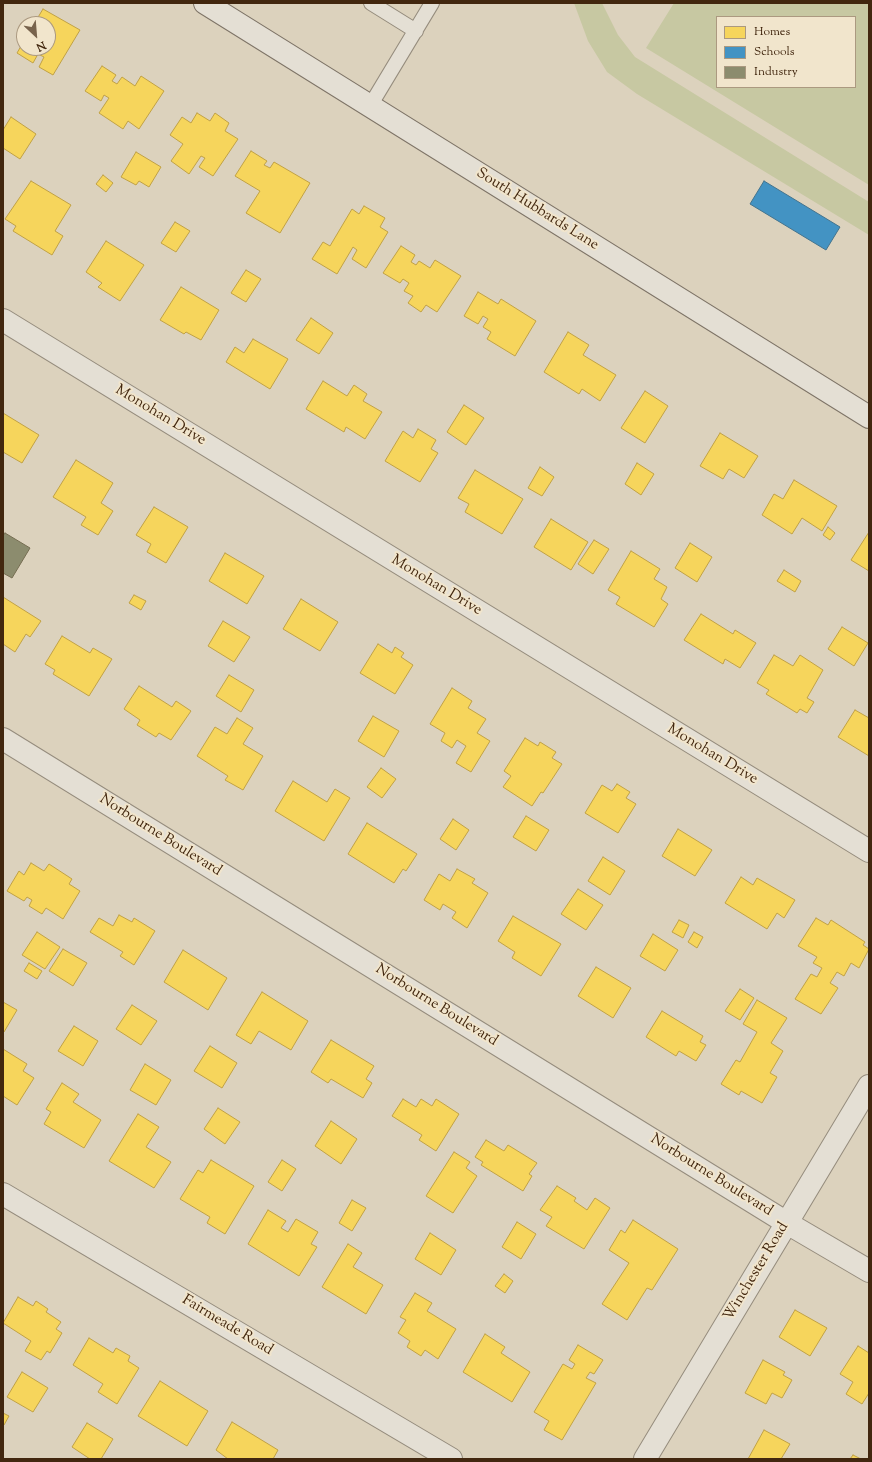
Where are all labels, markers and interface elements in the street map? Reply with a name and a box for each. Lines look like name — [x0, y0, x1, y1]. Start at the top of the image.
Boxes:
north arrow — [16, 16, 56, 56]
legend — [716, 16, 856, 88]
text: Homes — [754, 23, 790, 41]
text: N — [33, 37, 48, 55]
text: Schools — [754, 43, 795, 61]
text: Industry — [754, 63, 798, 81]
street label: South Hubbards Lane — [472, 165, 602, 255]
street label: Monohan Drive — [111, 382, 209, 450]
street label: Monohan Drive — [387, 552, 485, 620]
street label: Monohan Drive — [663, 721, 761, 789]
street label: Norbourne Boulevard — [96, 791, 224, 881]
street label: Norbourne Boulevard — [372, 961, 500, 1051]
street label: Norbourne Boulevard — [647, 1131, 775, 1221]
street label: Winchester Road — [721, 1220, 793, 1324]
street label: Fairmeade Road — [178, 1292, 276, 1360]

